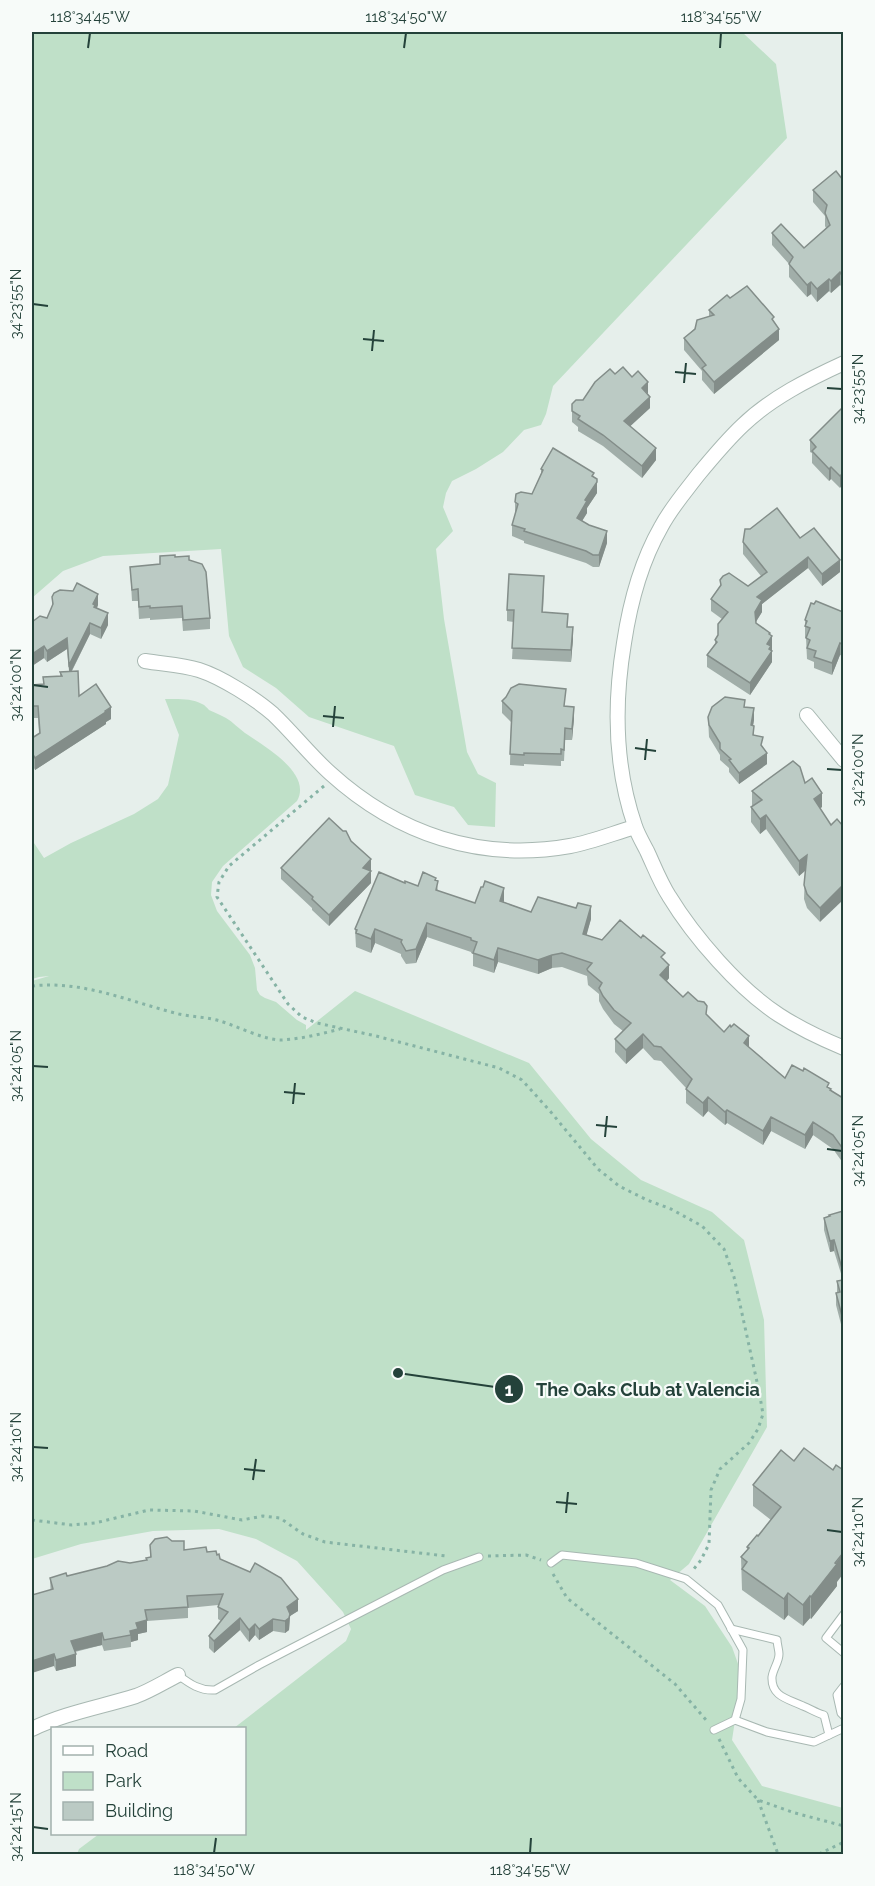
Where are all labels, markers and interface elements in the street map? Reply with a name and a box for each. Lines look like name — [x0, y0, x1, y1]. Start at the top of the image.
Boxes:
text: 118°34'45"W — [50, 8, 130, 26]
text: 118°34'50"W — [365, 8, 447, 26]
text: 118°34'55"W — [681, 8, 762, 26]
text: 34°23'55"N — [7, 269, 25, 339]
text: 34°23'55"N — [849, 354, 867, 424]
text: 34°24'00"N — [7, 648, 25, 722]
text: 34°24'00"N — [849, 733, 867, 807]
text: 34°24'05"N — [7, 1030, 25, 1102]
text: 34°24'05"N — [849, 1115, 867, 1187]
callout: The Oaks Club at Valencia — [494, 1371, 772, 1407]
text: 1 — [505, 1379, 514, 1400]
text: The Oaks Club at Valencia — [536, 1379, 760, 1400]
text: 34°24'10"N — [7, 1412, 25, 1482]
text: 34°24'10"N — [849, 1497, 867, 1567]
legend — [51, 1727, 246, 1835]
text: Road — [105, 1740, 148, 1761]
text: Park — [105, 1770, 142, 1791]
text: 34°24'15"N — [7, 1792, 25, 1862]
text: Building — [105, 1800, 173, 1821]
text: 118°34'50"W — [173, 1861, 255, 1879]
text: 118°34'55"W — [490, 1861, 571, 1879]

